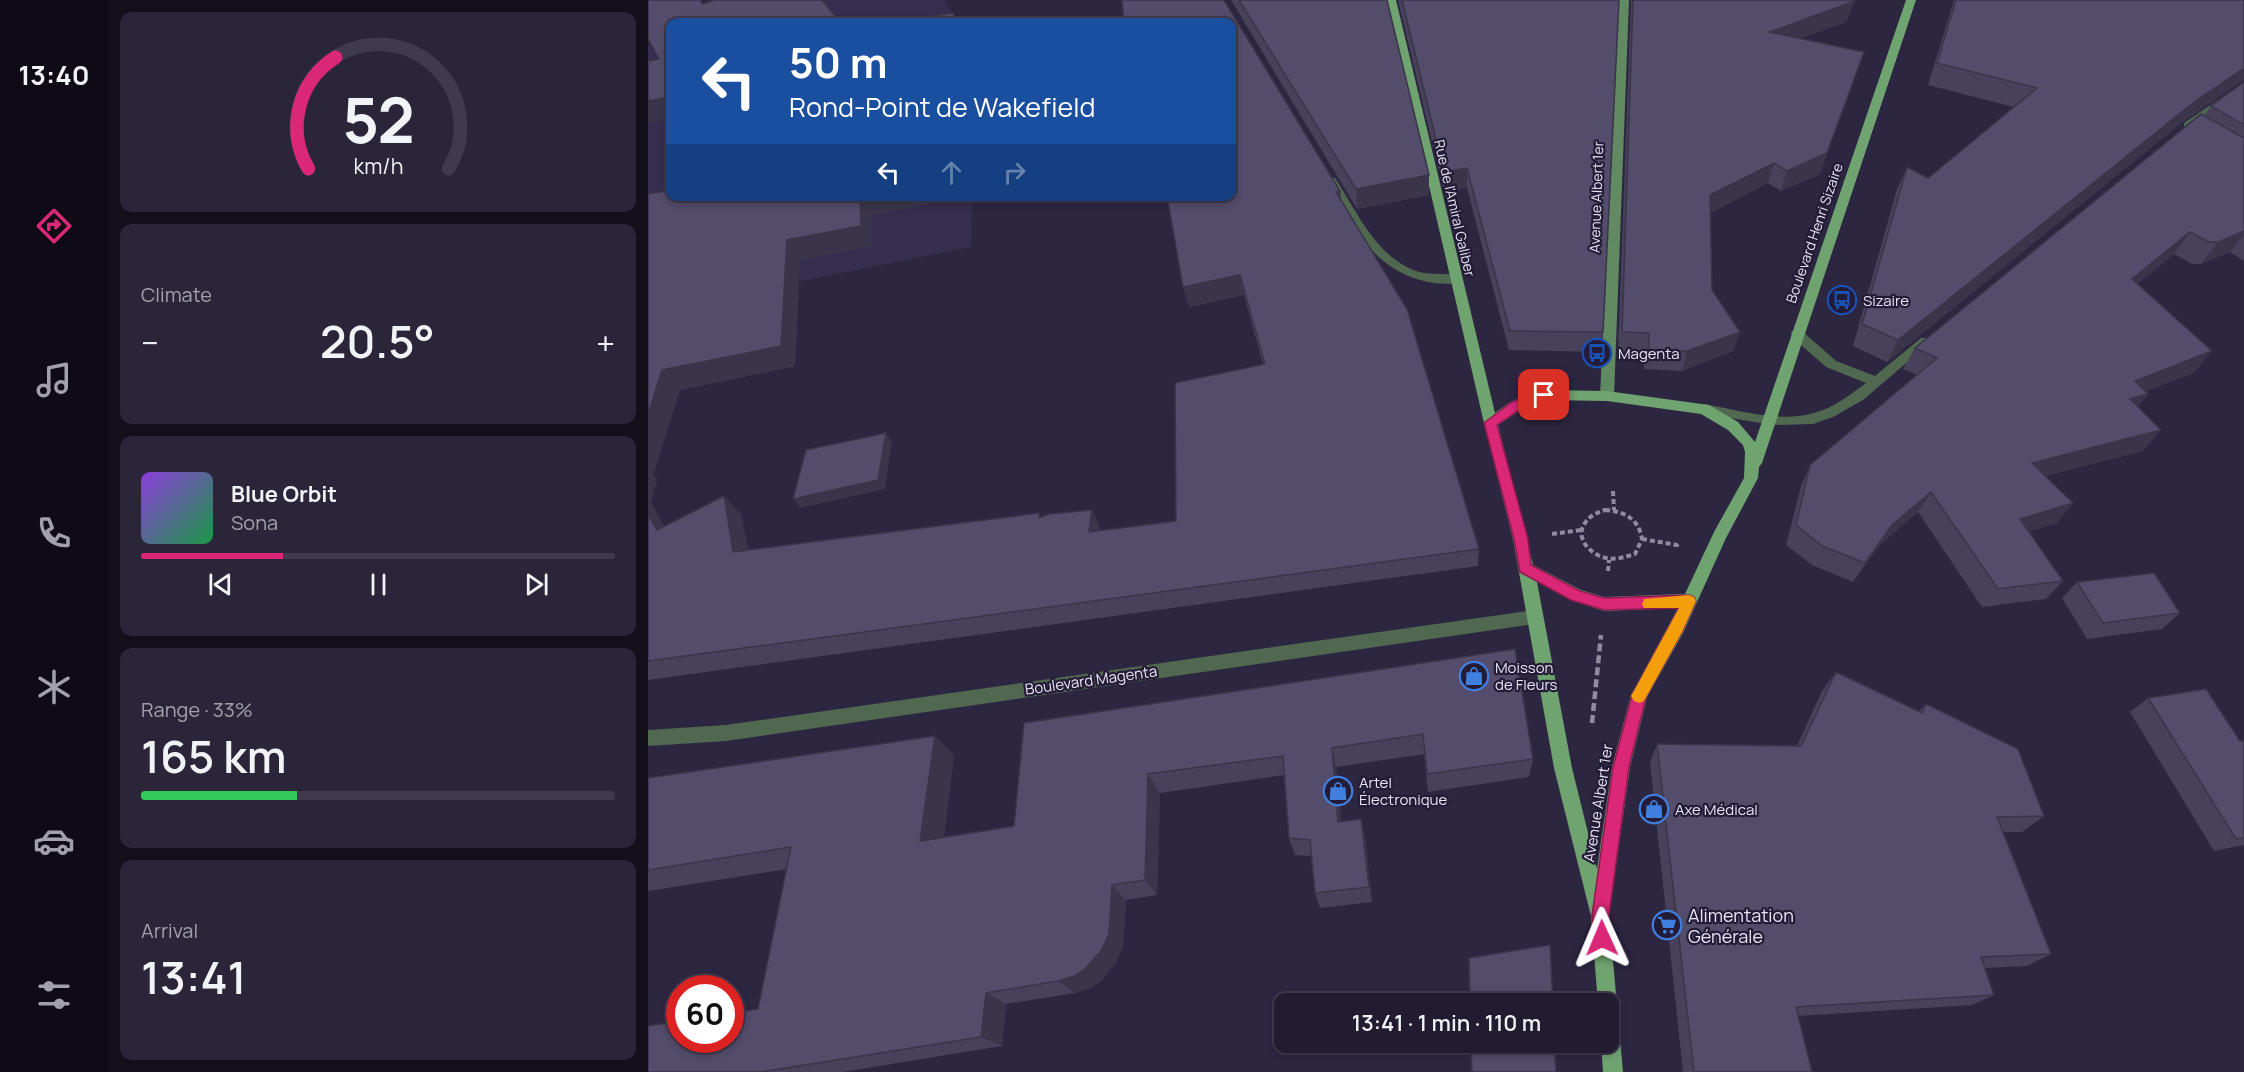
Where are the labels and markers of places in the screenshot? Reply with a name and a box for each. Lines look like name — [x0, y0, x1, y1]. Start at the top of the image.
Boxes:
bus stop icon: Sizaire — [1826, 284, 1858, 316]
place label: Sizaire — [1863, 290, 1909, 311]
bus stop icon: Magenta — [1581, 337, 1613, 369]
place label: Magenta — [1618, 343, 1680, 364]
pin — [1518, 369, 1569, 420]
place label: Moisson de Fleurs — [1495, 657, 1557, 695]
shop icon: Moisson de Fleurs — [1458, 660, 1490, 692]
place label: Artel Électronique — [1359, 772, 1447, 810]
shop icon: Artel Électronique — [1322, 775, 1354, 807]
shop icon: Axe Médical — [1638, 793, 1670, 825]
place label: Axe Médical — [1675, 799, 1758, 820]
place label: Alimentation Générale — [1688, 903, 1794, 948]
supermarket icon: Alimentation Générale — [1651, 909, 1683, 941]

